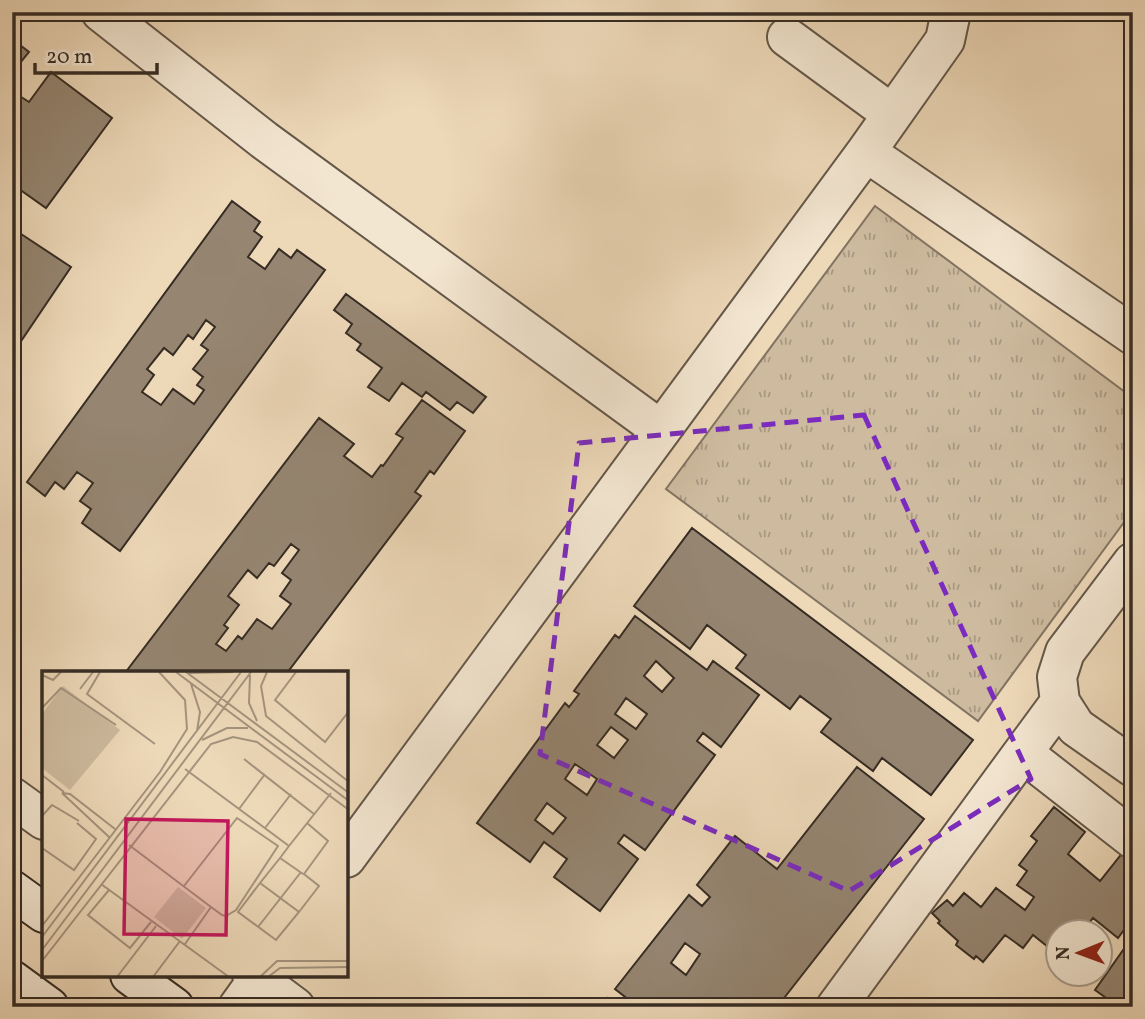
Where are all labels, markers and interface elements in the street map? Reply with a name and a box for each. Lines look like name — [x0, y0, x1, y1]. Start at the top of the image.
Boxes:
scale bar — [35, 32, 158, 76]
text: 20 m — [46, 43, 92, 72]
inset map — [42, 671, 348, 977]
north arrow — [1044, 918, 1114, 988]
text: N — [1051, 946, 1077, 960]

